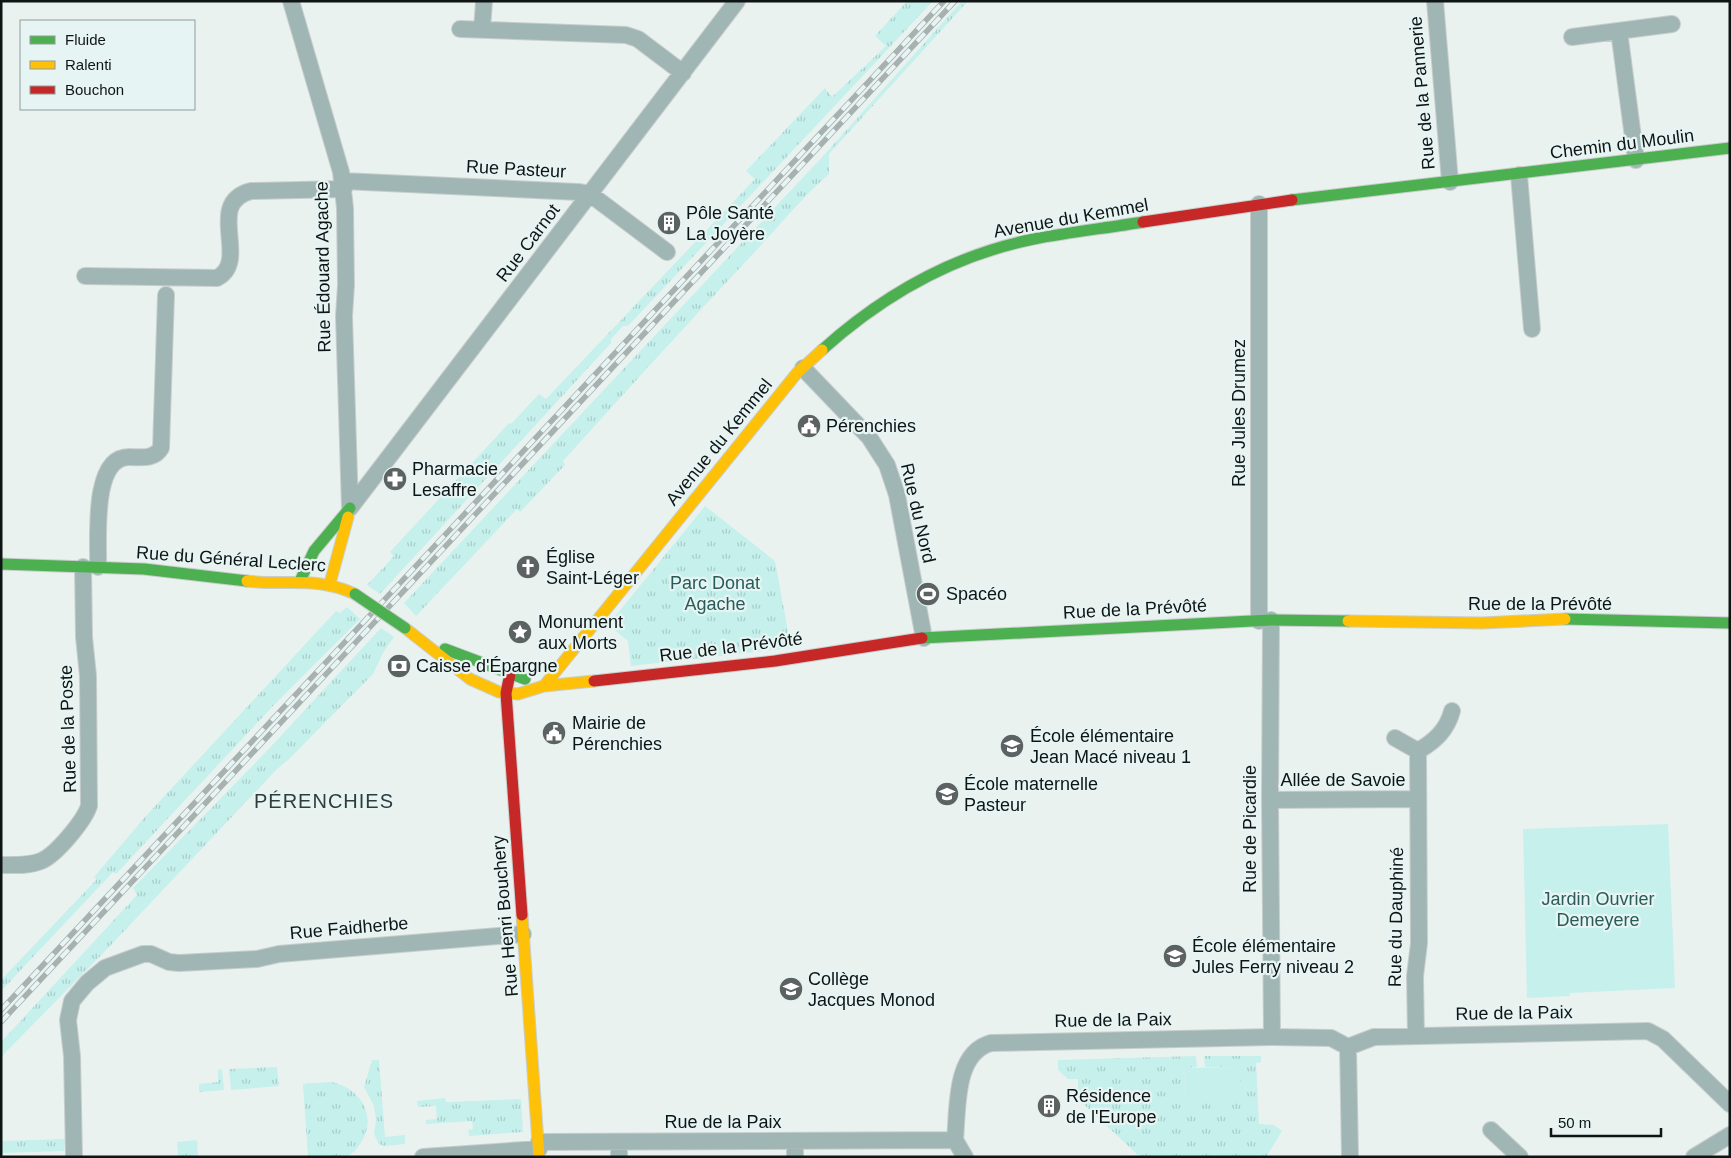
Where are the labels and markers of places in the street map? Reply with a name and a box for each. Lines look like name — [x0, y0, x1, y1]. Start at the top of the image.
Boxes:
place label: Pôle Santé La Joyère — [686, 203, 774, 244]
building icon: Pôle Santé La Joyère — [656, 210, 682, 236]
public building icon: Pérenchies — [796, 413, 822, 439]
place label: Pérenchies — [826, 416, 916, 436]
place label: Pharmacie Lesaffre — [412, 459, 498, 500]
pharmacy icon: Pharmacie Lesaffre — [382, 466, 408, 492]
place label: Église Saint-Léger — [546, 547, 639, 588]
church icon: Église Saint-Léger — [515, 554, 541, 580]
sports icon: Spacéo — [915, 581, 941, 607]
place label: Spacéo — [946, 584, 1007, 604]
place label: Monument aux Morts — [538, 612, 623, 653]
place icon: Monument aux Morts — [507, 619, 533, 645]
bank icon: Caisse d'Épargne — [386, 653, 412, 679]
place label: Caisse d'Épargne — [416, 656, 558, 676]
place label: Mairie de Pérenchies — [572, 713, 662, 754]
public building icon: Mairie de Pérenchies — [541, 720, 567, 746]
place label: École élémentaire Jean Macé niveau 1 — [1030, 726, 1191, 767]
school or university icon: École élémentaire Jean Macé niveau 1 — [999, 733, 1025, 759]
place label: École maternelle Pasteur — [964, 774, 1098, 815]
school or university icon: École maternelle Pasteur — [934, 781, 960, 807]
place label: École élémentaire Jules Ferry niveau 2 — [1192, 936, 1354, 977]
school or university icon: École élémentaire Jules Ferry niveau 2 — [1162, 943, 1188, 969]
place label: Collège Jacques Monod — [808, 969, 935, 1010]
school or university icon: Collège Jacques Monod — [778, 976, 804, 1002]
place label: Résidence de l'Europe — [1066, 1086, 1157, 1127]
building icon: Résidence de l'Europe — [1036, 1093, 1062, 1119]

